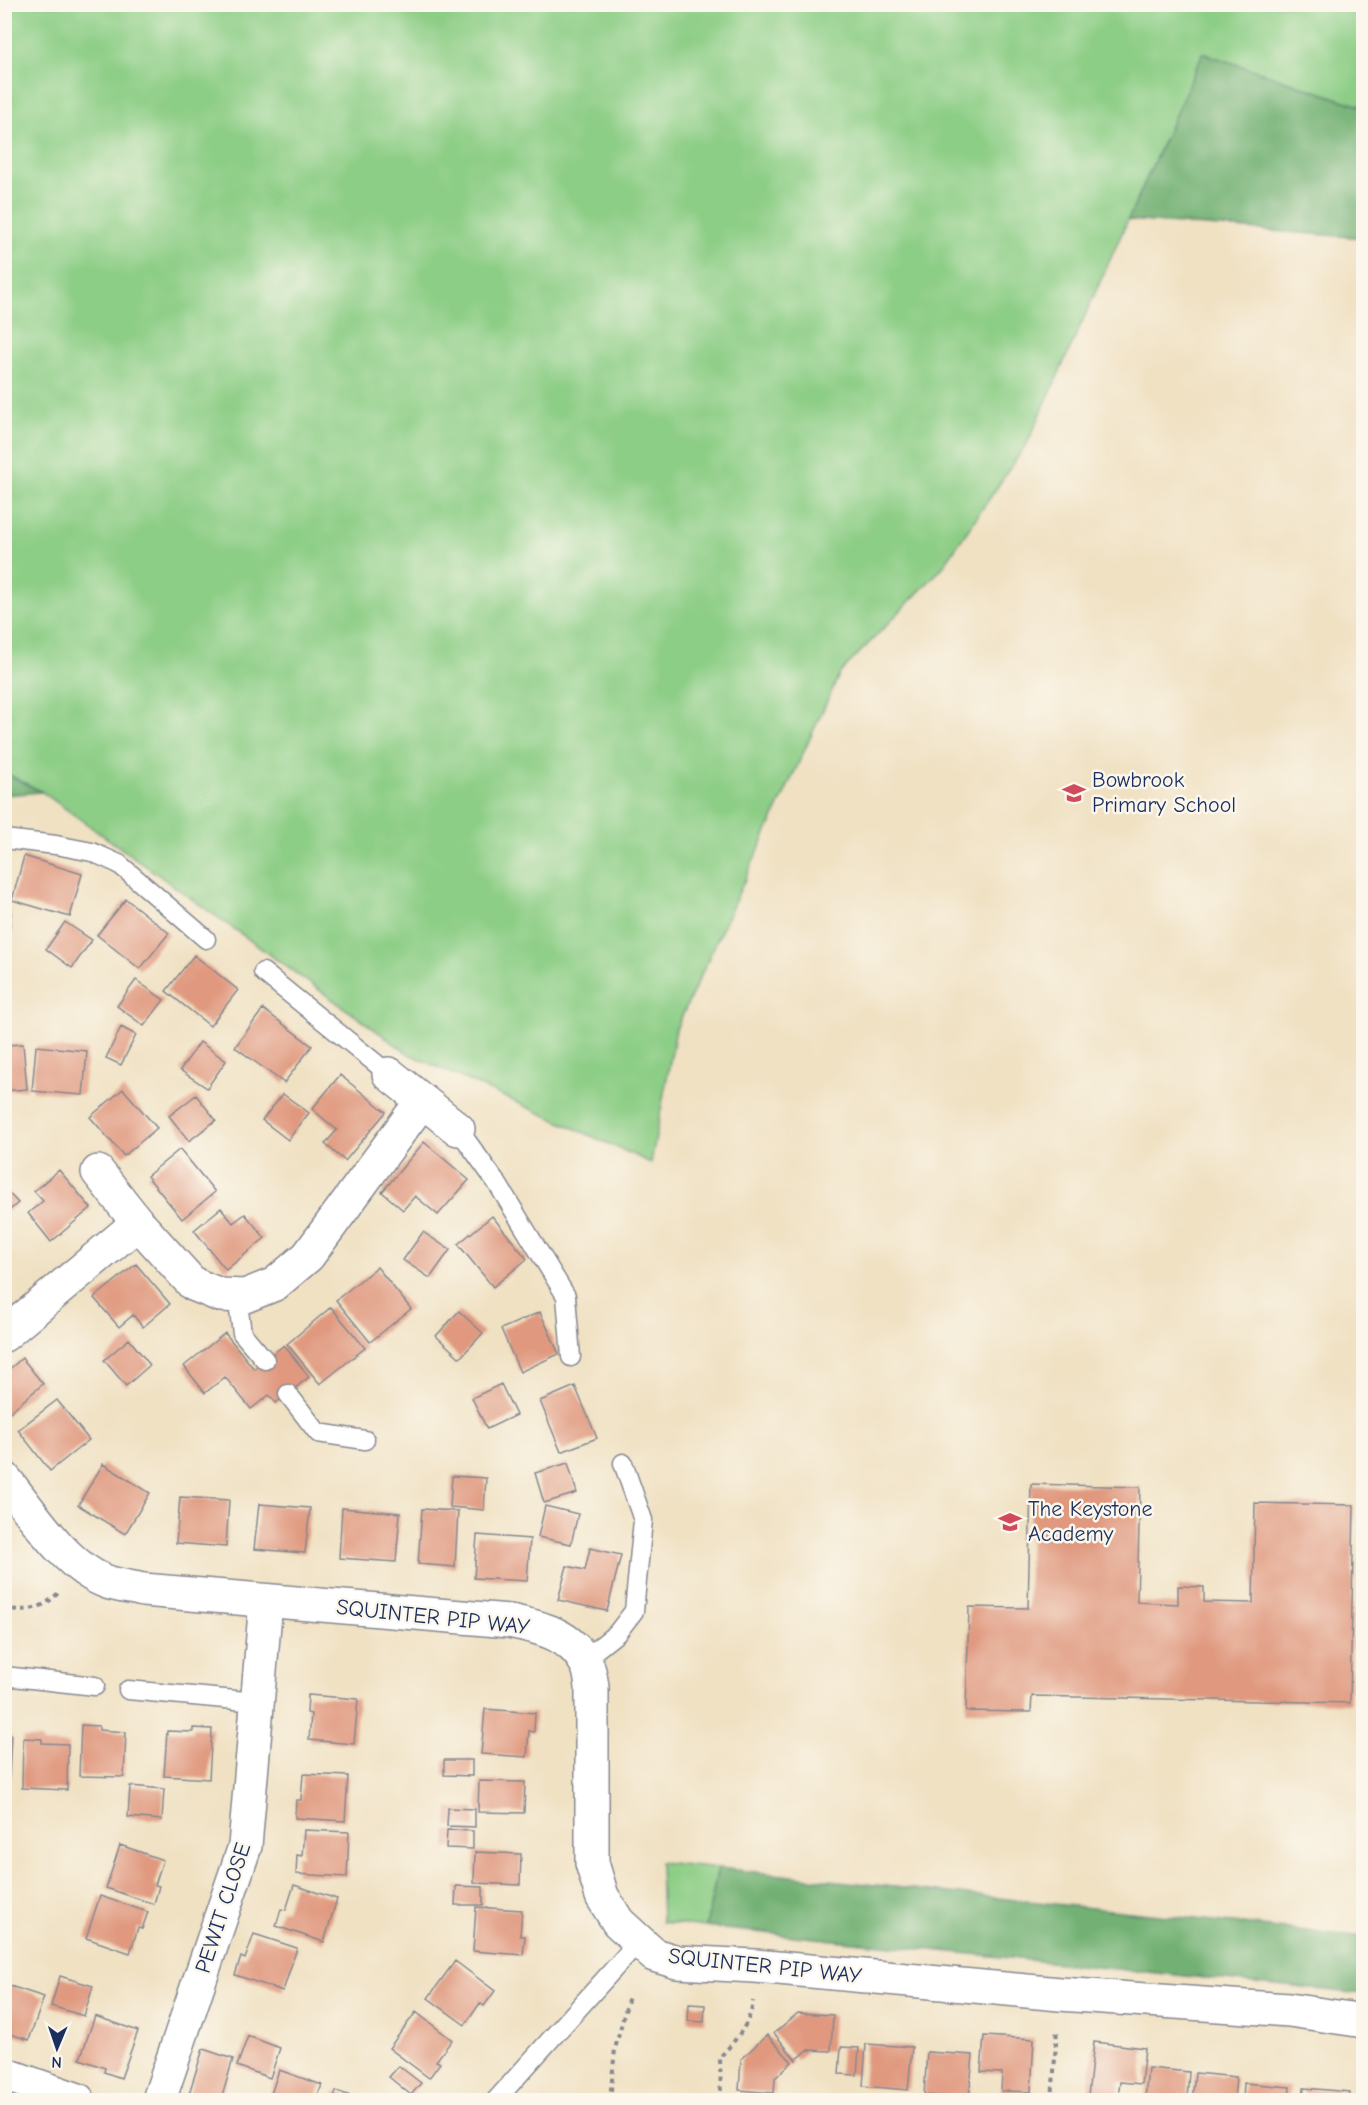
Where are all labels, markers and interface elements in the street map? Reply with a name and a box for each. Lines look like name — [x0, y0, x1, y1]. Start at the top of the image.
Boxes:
place label: Bowbrook Primary School — [1092, 767, 1236, 818]
school or university icon: Bowbrook Primary School — [1061, 780, 1087, 806]
place label: The Keystone Academy — [1028, 1496, 1152, 1547]
school or university icon: The Keystone Academy — [997, 1509, 1023, 1535]
street label: SQUINTER PIP WAY — [335, 1594, 531, 1640]
street label: PEWIT CLOSE — [190, 1840, 256, 1976]
street label: SQUINTER PIP WAY — [667, 1943, 863, 1989]
north arrow — [27, 2018, 87, 2078]
text: N — [51, 2053, 62, 2071]

